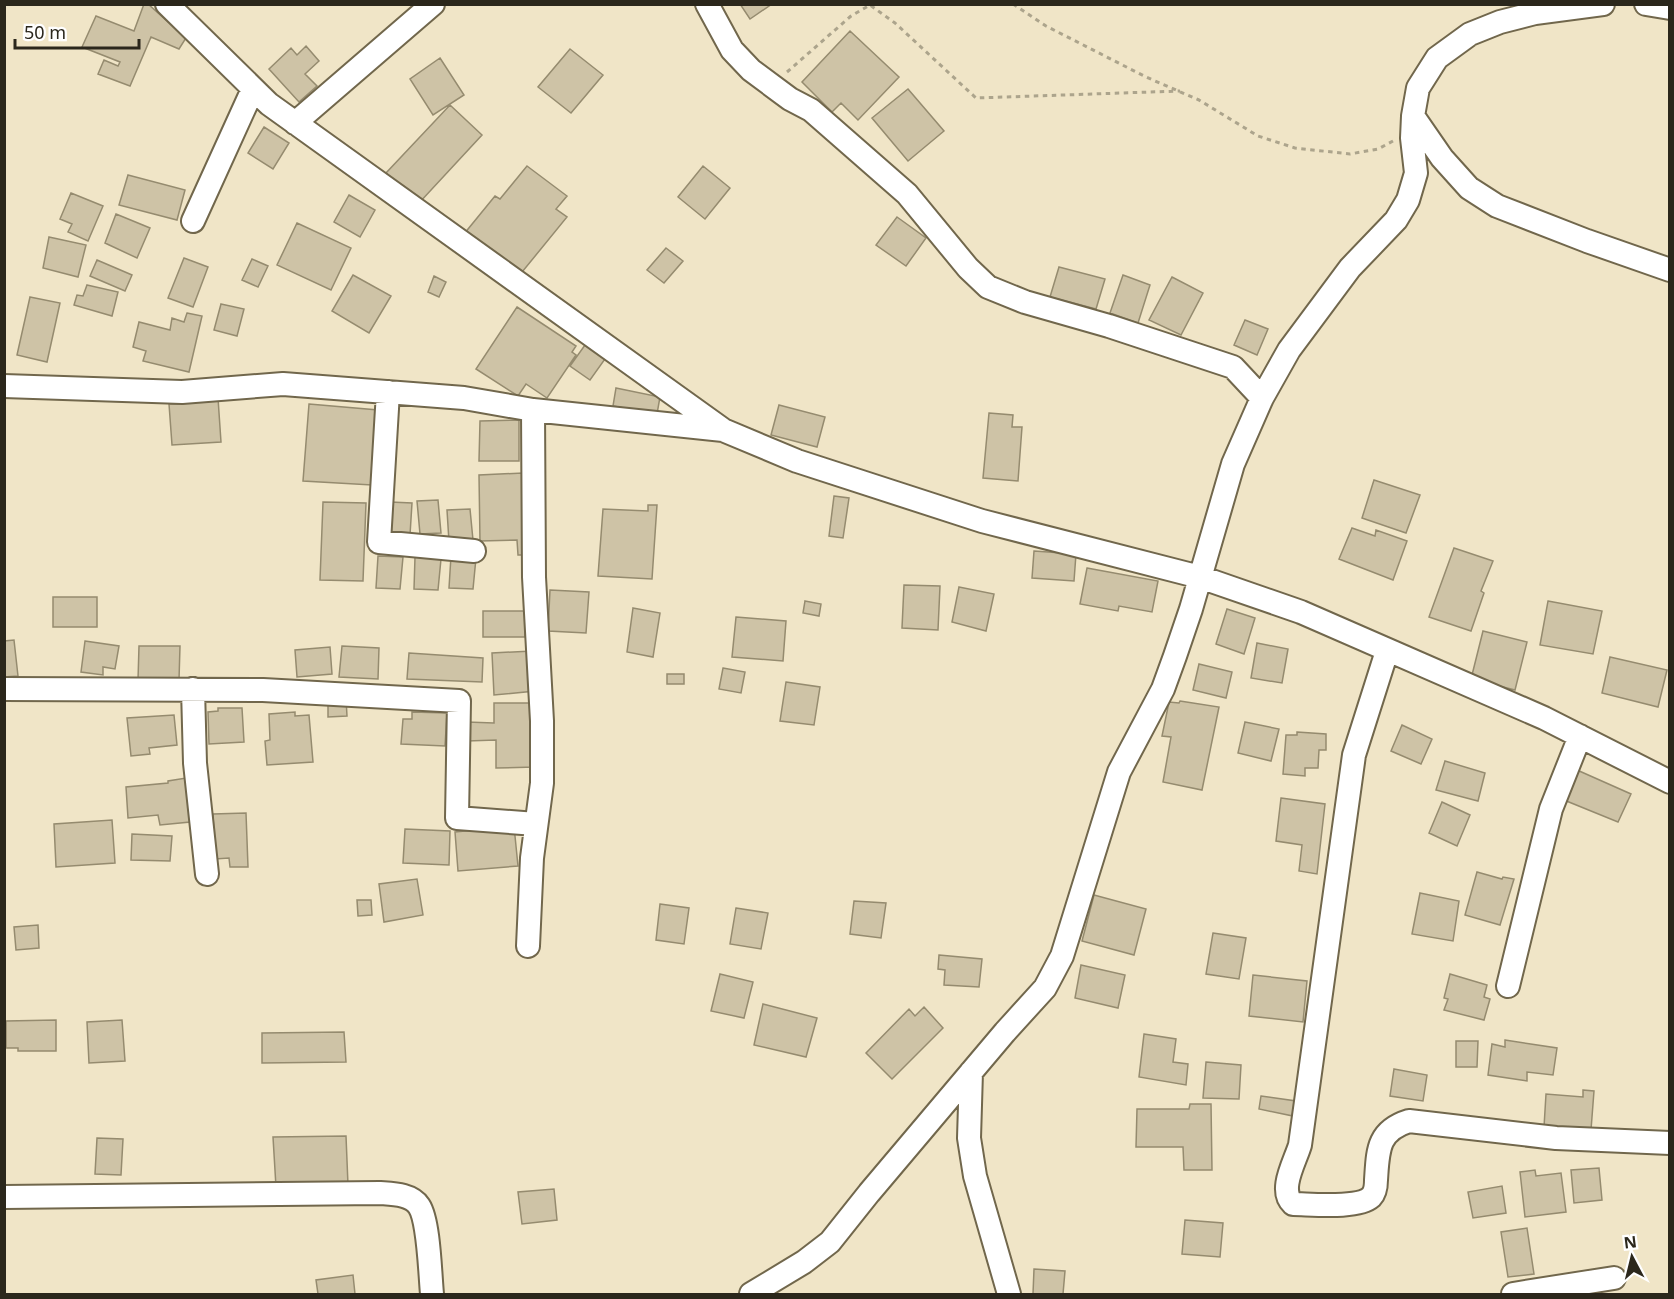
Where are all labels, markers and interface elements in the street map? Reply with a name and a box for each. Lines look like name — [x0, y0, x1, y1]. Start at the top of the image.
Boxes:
scale bar — [15, 12, 140, 50]
text: 50 m — [24, 20, 66, 44]
north arrow — [1602, 1227, 1662, 1287]
text: N — [1622, 1230, 1638, 1254]

